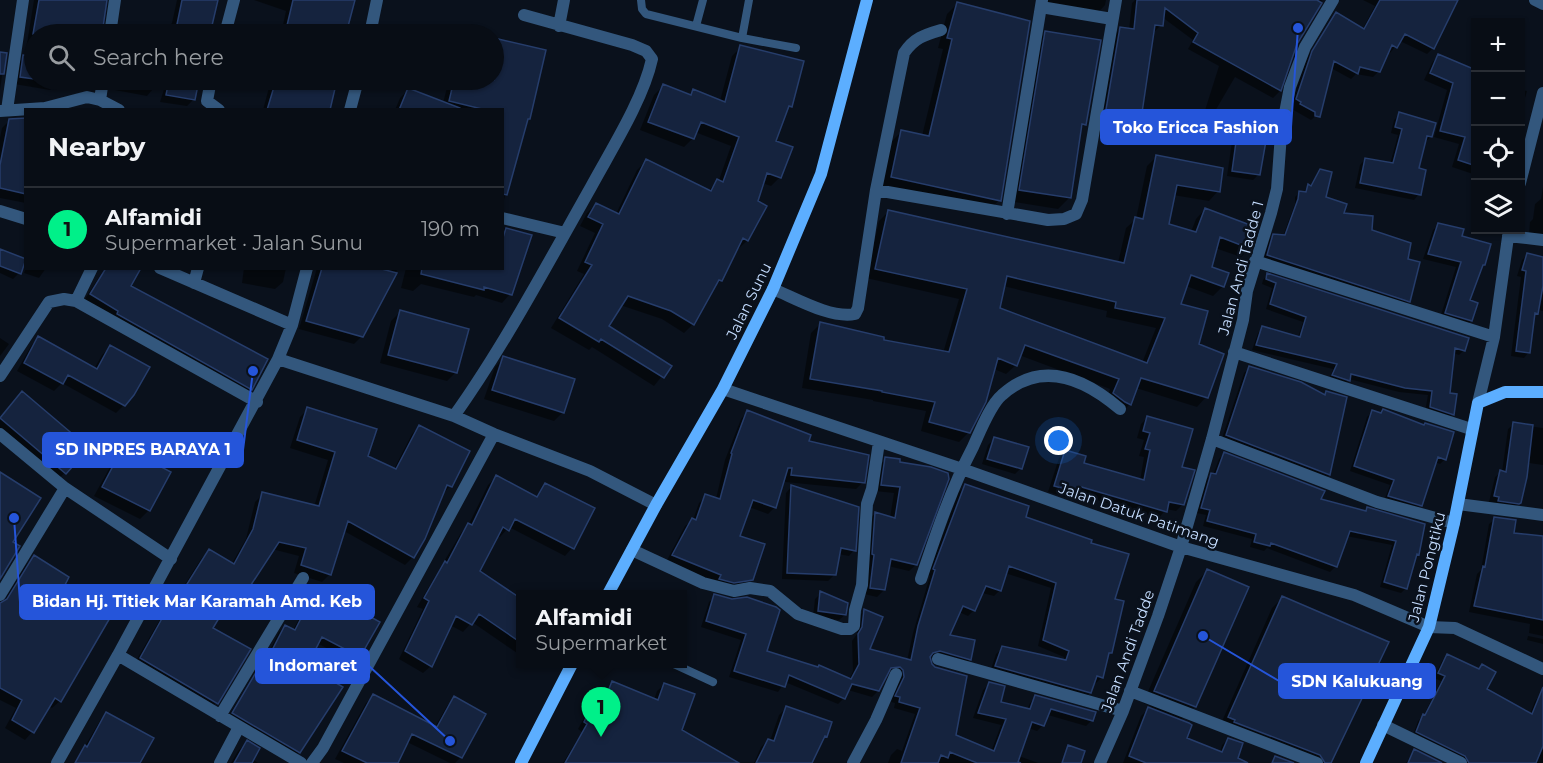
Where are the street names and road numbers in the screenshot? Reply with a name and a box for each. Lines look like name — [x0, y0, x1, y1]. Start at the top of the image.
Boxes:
street label: Jalan Andi Tadde 1 — [1213, 199, 1268, 338]
street label: Jalan Sunu — [721, 259, 775, 343]
street label: Jalan Datuk Patimang — [1056, 478, 1222, 551]
street label: Jalan Pongtiku — [1403, 510, 1449, 625]
street label: Jalan Andi Tadde — [1096, 587, 1158, 716]

